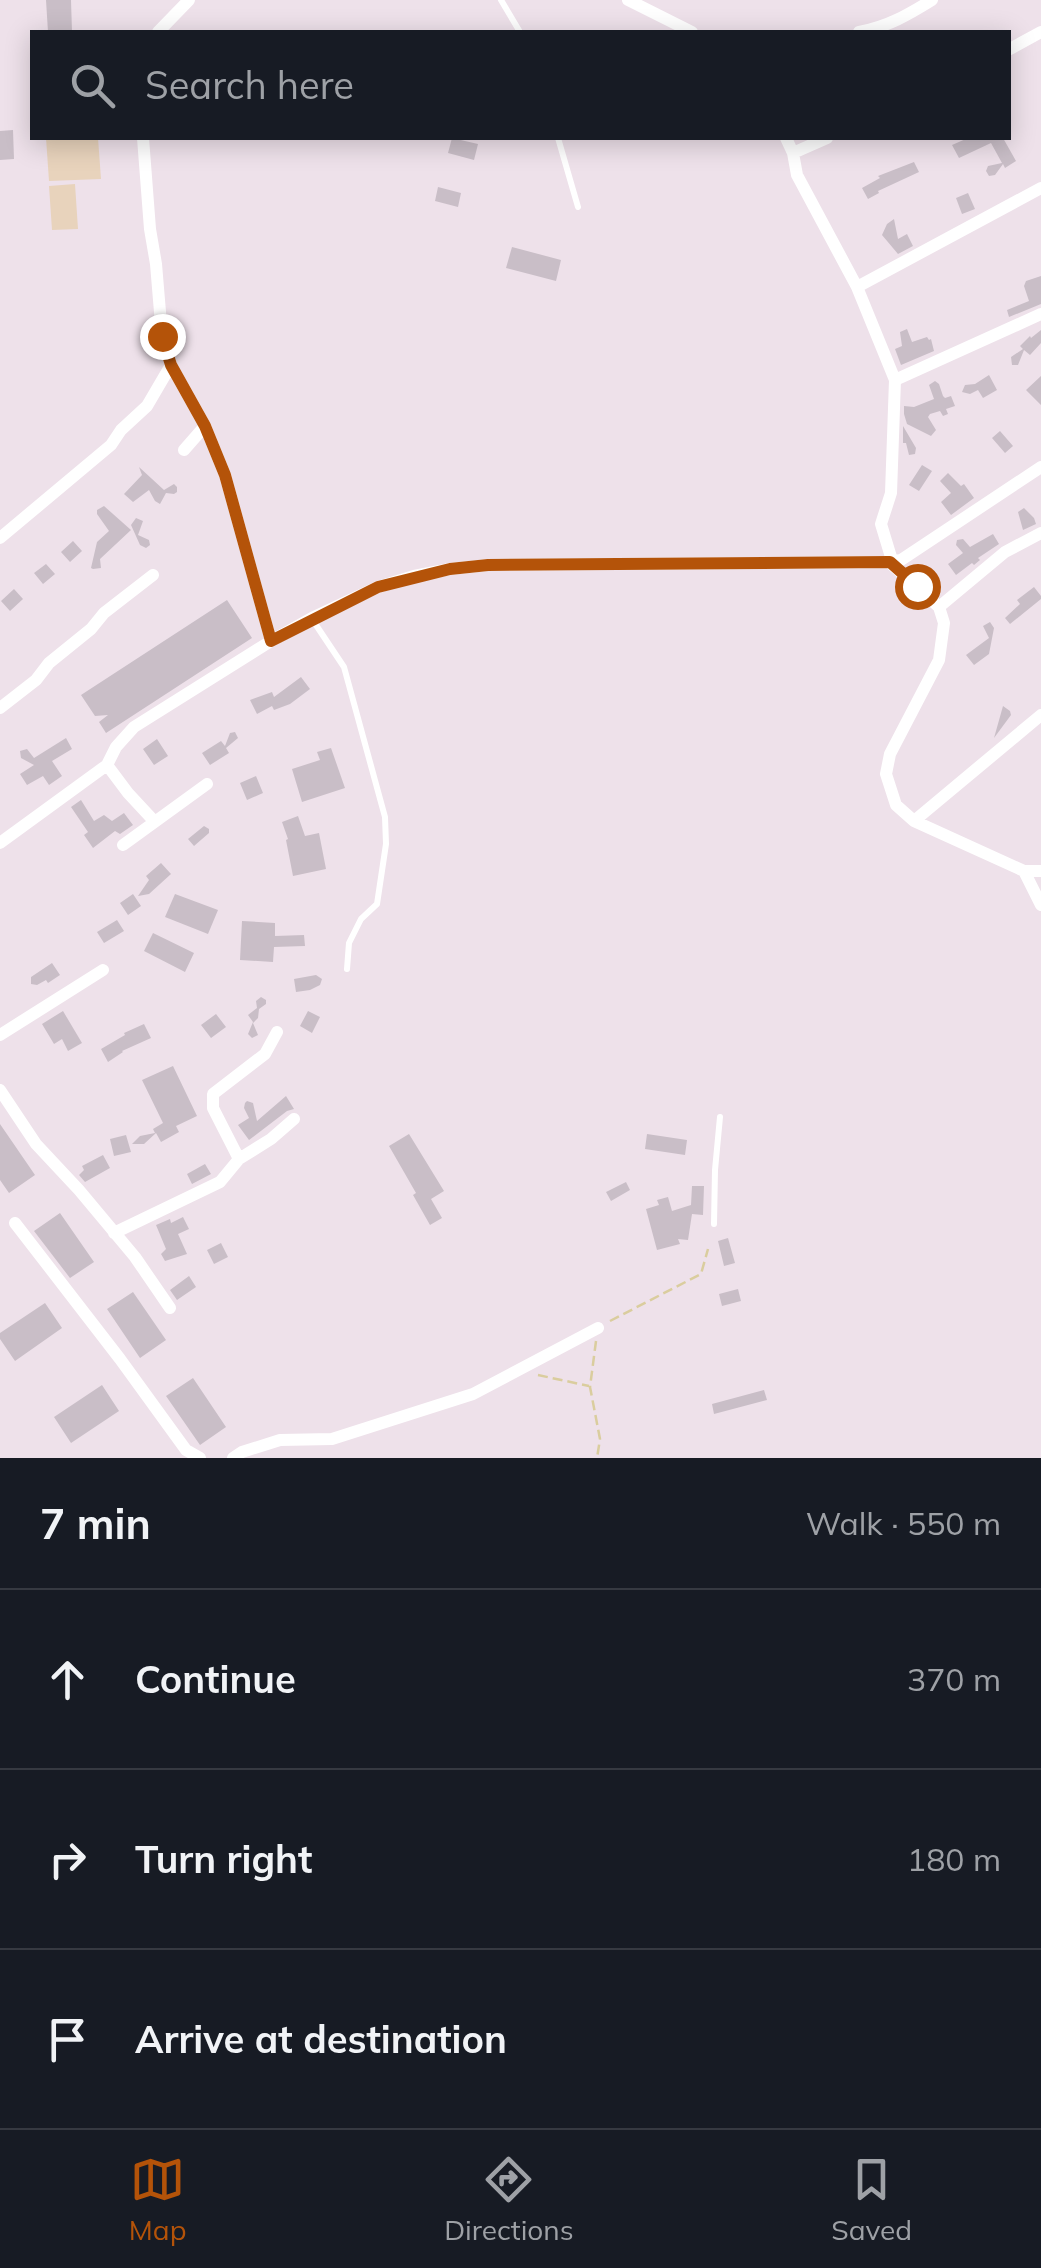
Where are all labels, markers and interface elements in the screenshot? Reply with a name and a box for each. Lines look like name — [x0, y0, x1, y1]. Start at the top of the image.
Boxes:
search box — [30, 30, 1011, 140]
icon: search — [65, 58, 120, 113]
text: Search here — [145, 61, 354, 109]
route end — [140, 314, 186, 360]
route start — [895, 564, 941, 610]
text: 7 min — [40, 1497, 151, 1550]
text: Walk · 550 m — [806, 1503, 1001, 1543]
icon: ahead — [40, 1652, 95, 1707]
text: Continue — [135, 1655, 296, 1703]
text: 370 m — [907, 1659, 1001, 1699]
icon: right — [40, 1832, 95, 1887]
text: Turn right — [135, 1835, 312, 1883]
text: 180 m — [907, 1839, 1001, 1879]
icon: arrive — [40, 2012, 95, 2067]
text: Arrive at destination — [135, 2015, 507, 2063]
tab: Map — [129, 2152, 186, 2247]
tab: Directions — [444, 2152, 574, 2247]
tab: Saved — [831, 2152, 912, 2247]

